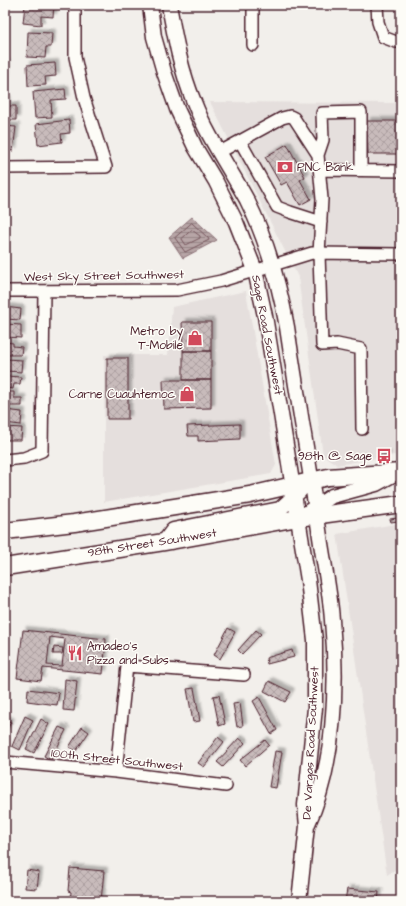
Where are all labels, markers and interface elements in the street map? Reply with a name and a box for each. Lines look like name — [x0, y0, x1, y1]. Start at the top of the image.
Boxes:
bank icon: PNC Bank — [276, 158, 294, 176]
place label: PNC Bank — [297, 159, 354, 176]
street label: West Sky Street Southwest — [24, 266, 184, 287]
street label: Sage Road Southwest — [246, 273, 287, 397]
place label: Metro by T-Mobile — [130, 323, 184, 354]
shop icon: Metro by T-Mobile — [186, 329, 204, 347]
shop icon: Carne Cuauhtemoc — [178, 385, 196, 403]
place label: Carne Cuauhtemoc — [69, 386, 175, 403]
bus stop icon: 98th @ Sage — [375, 447, 393, 465]
place label: 98th @ Sage — [298, 448, 373, 466]
street label: 98th Street Southwest — [86, 524, 218, 562]
place label: Amadeo's Pizza and Subs — [87, 638, 169, 669]
restaurant icon: Amadeo's Pizza and Subs — [66, 644, 84, 662]
street label: De Vargas Road Southwest — [299, 666, 325, 820]
street label: 100th Street Southwest — [50, 745, 184, 775]

